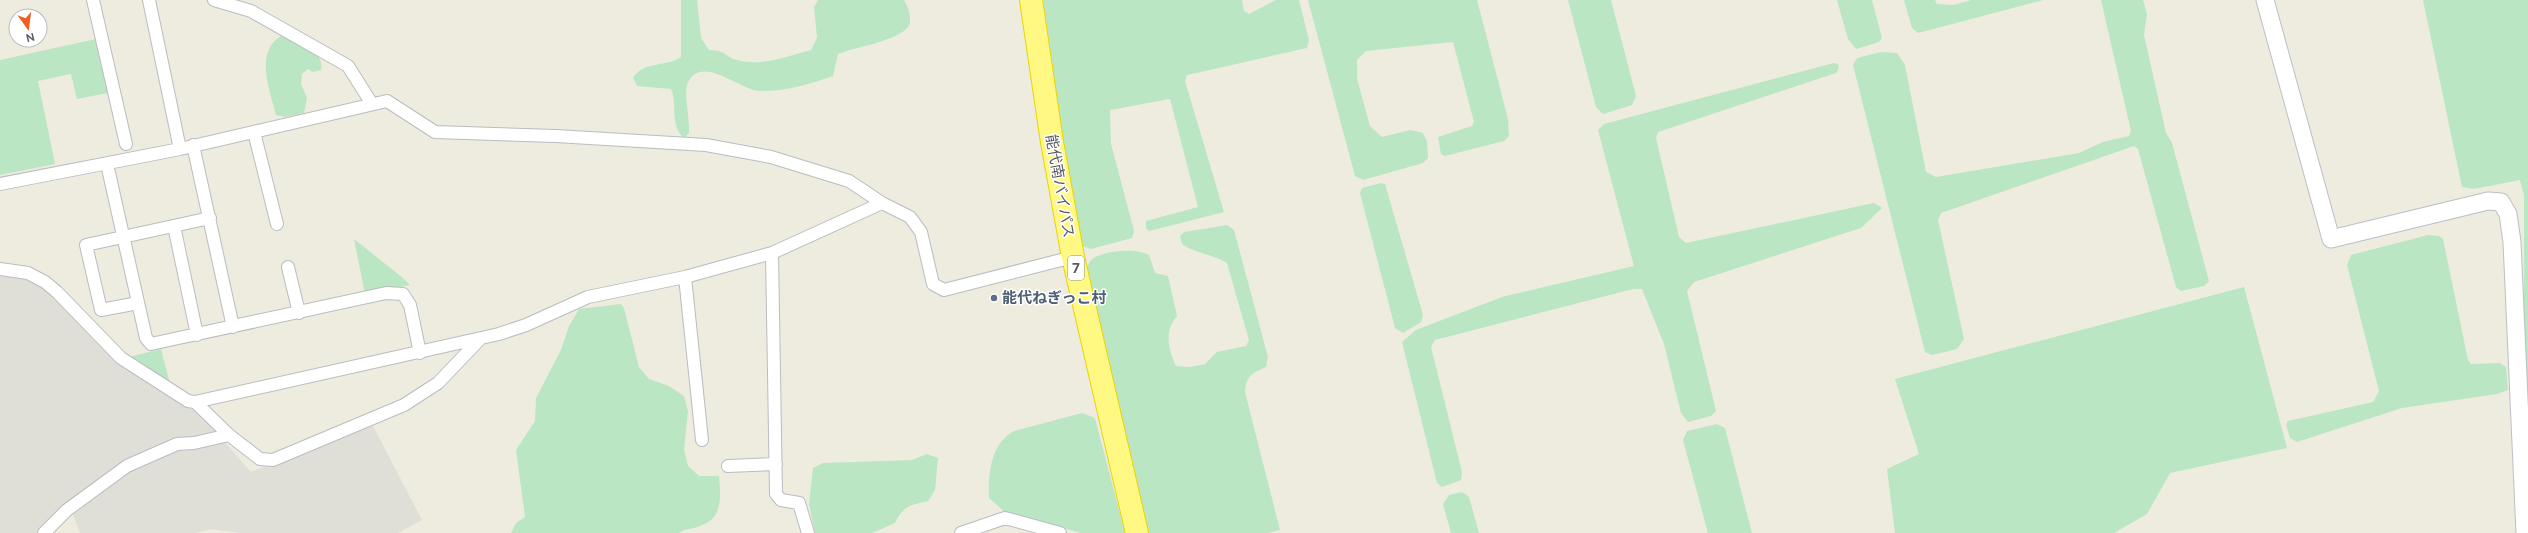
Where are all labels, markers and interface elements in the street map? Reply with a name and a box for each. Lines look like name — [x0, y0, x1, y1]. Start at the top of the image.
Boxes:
north arrow — [8, 8, 48, 48]
text: N — [25, 30, 36, 45]
street label: 能代南バイパス — [1042, 133, 1078, 239]
road number: 7 — [1068, 256, 1084, 280]
place label: 能代ねぎっこ村 — [1002, 289, 1106, 307]
marker: 能代ねぎっこ村 — [989, 293, 999, 303]

